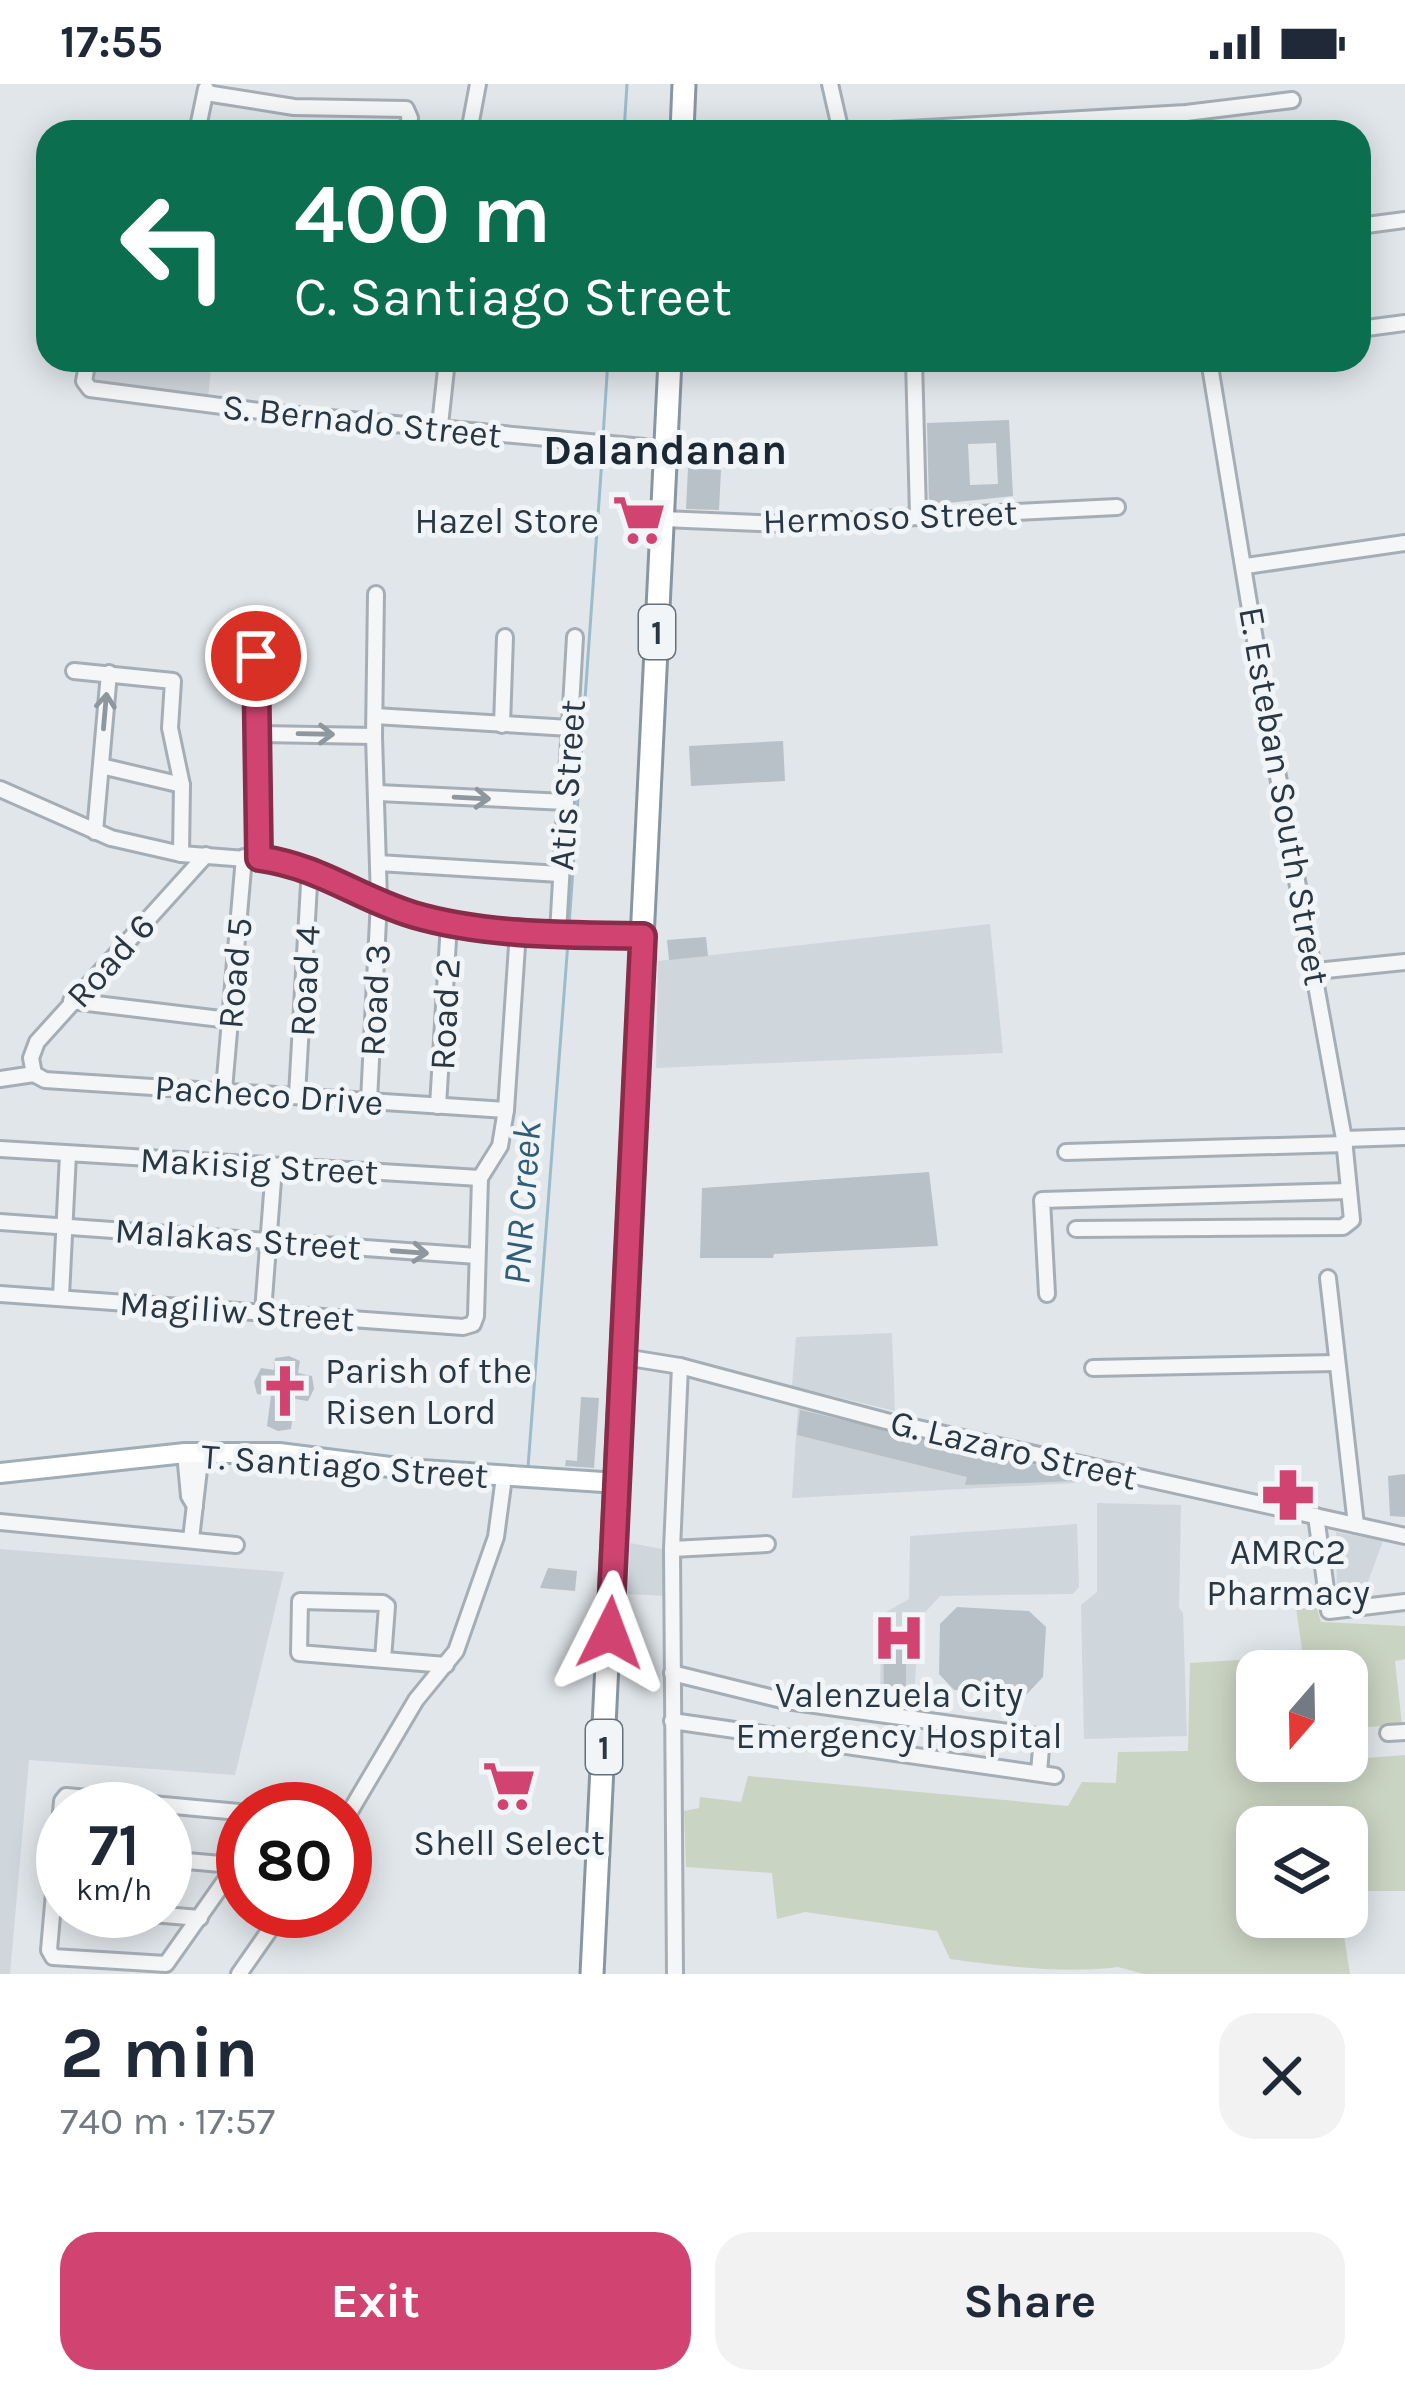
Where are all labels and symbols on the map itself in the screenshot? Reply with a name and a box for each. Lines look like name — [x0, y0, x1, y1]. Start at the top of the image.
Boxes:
street label: S. Bernado Street — [220, 385, 504, 457]
district label: Dalandanan — [543, 425, 787, 475]
supermarket icon: Hazel Store — [610, 491, 668, 549]
street label: Hermoso Street — [762, 492, 1018, 542]
place label: Hazel Store — [414, 500, 599, 542]
street label: E. Esteban South Street — [1230, 604, 1338, 989]
pin — [205, 605, 307, 707]
road number: 1 — [639, 605, 675, 659]
one-way arrow — [94, 692, 117, 731]
street label: Atis Street — [540, 698, 594, 872]
one-way arrow — [296, 723, 335, 746]
one-way arrow — [452, 787, 491, 810]
street label: Road 6 — [58, 905, 164, 1016]
street label: Road 5 — [209, 916, 261, 1031]
street label: Road 4 — [281, 924, 329, 1038]
street label: Road 3 — [351, 943, 399, 1057]
street label: Road 2 — [421, 957, 469, 1071]
street label: Pacheco Drive — [153, 1066, 385, 1124]
water label: PNR Creek — [493, 1118, 551, 1287]
street label: Makisig Street — [139, 1139, 379, 1193]
street label: Malakas Street — [113, 1209, 362, 1269]
one-way arrow — [390, 1240, 429, 1263]
street label: Magiliw Street — [118, 1282, 356, 1340]
place label: Parish of the Risen Lord — [325, 1350, 532, 1433]
church icon: Parish of the Risen Lord — [256, 1362, 314, 1420]
street label: G. Lazaro Street — [886, 1401, 1141, 1499]
street label: T. Santiago Street — [200, 1435, 490, 1497]
pharmacy icon: AMRC2 Pharmacy — [1259, 1466, 1317, 1524]
place label: AMRC2 Pharmacy — [1206, 1531, 1370, 1614]
position arrow — [547, 1570, 673, 1696]
hospital icon: Valenzuela City Emergency Hospital — [870, 1609, 928, 1667]
north arrow — [1236, 1650, 1368, 1782]
place label: Valenzuela City Emergency Hospital — [735, 1674, 1063, 1757]
road number: 1 — [586, 1720, 622, 1774]
supermarket icon: Shell Select — [480, 1757, 538, 1815]
speed limit sign: 80 — [216, 1782, 372, 1938]
place label: Shell Select — [413, 1822, 605, 1864]

